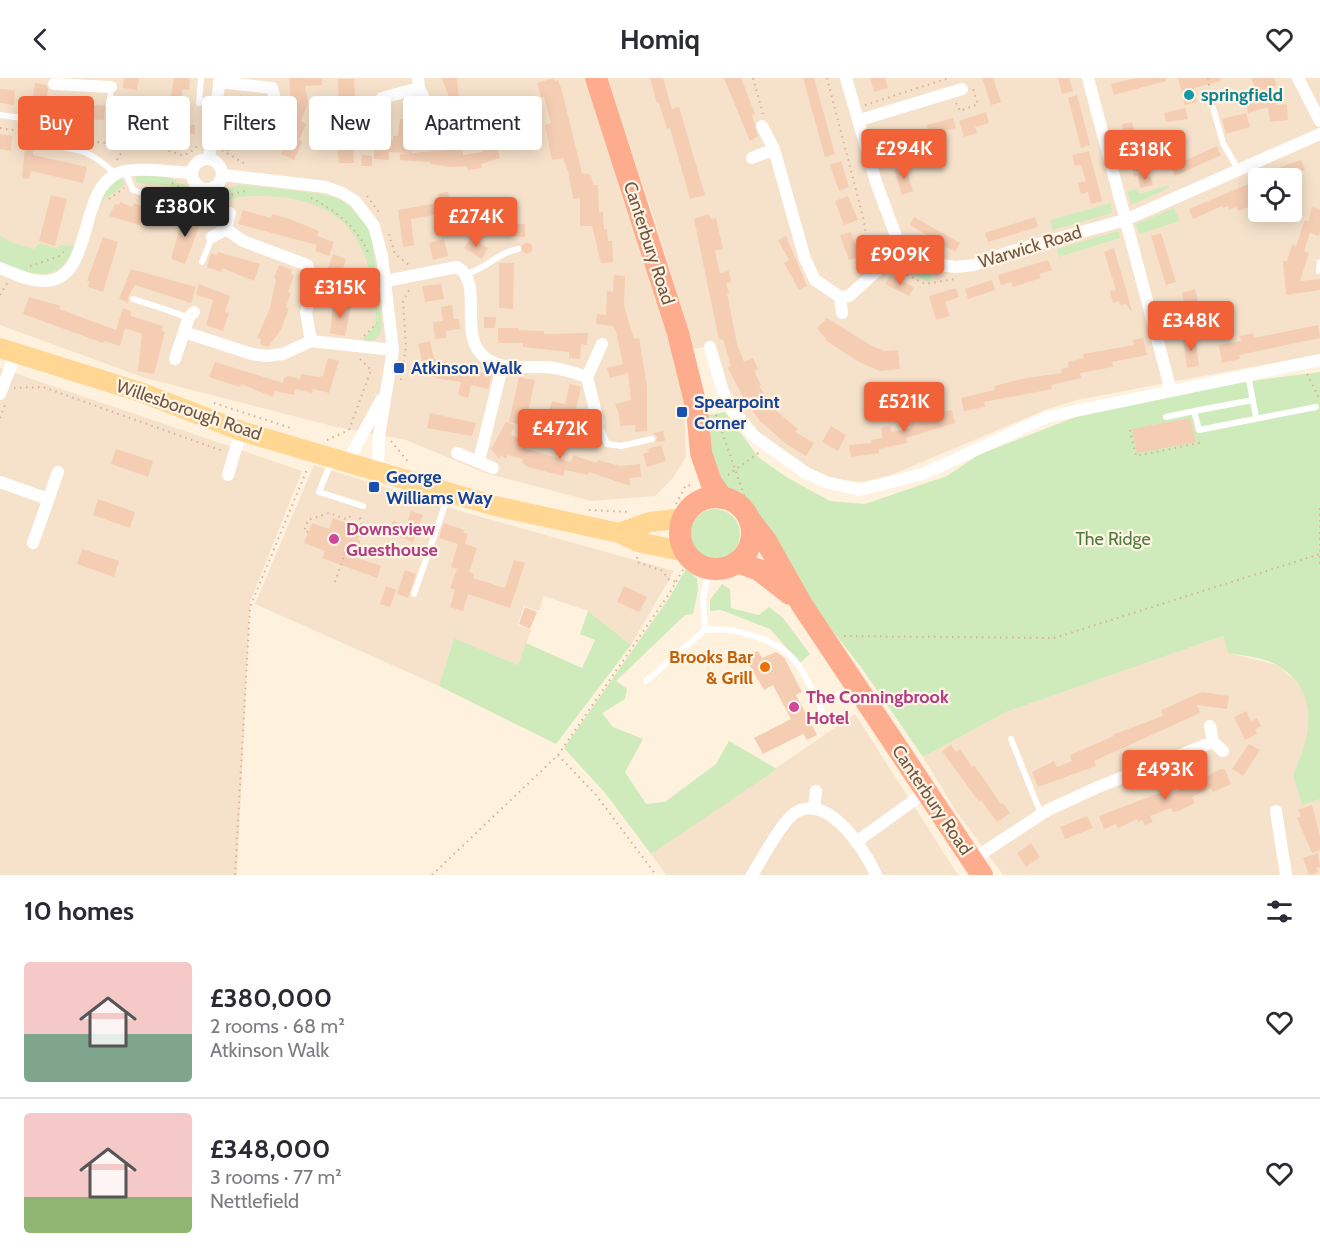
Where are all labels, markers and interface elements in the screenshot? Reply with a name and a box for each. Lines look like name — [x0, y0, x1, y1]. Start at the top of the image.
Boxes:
icon: back — [24, 23, 57, 56]
text: Homiq — [620, 23, 700, 56]
icon: heart — [1263, 23, 1296, 56]
place label: springfield — [1201, 84, 1283, 106]
marker: springfield — [1182, 88, 1196, 102]
chip: Buy — [18, 96, 94, 150]
chip: Rent — [106, 96, 190, 150]
chip: Filters — [202, 96, 297, 150]
chip: New — [309, 96, 391, 150]
chip: Apartment — [403, 96, 542, 150]
pin: £294K — [862, 129, 946, 180]
pin: £318K — [1103, 130, 1187, 181]
text: £294K — [875, 136, 933, 160]
text: £318K — [1118, 137, 1172, 161]
map controls — [1248, 168, 1302, 222]
button: locate — [1248, 168, 1302, 222]
street label: Canterbury Road — [619, 179, 679, 307]
pin: £380K — [143, 187, 227, 238]
text: £380K — [155, 194, 215, 218]
pin: £274K — [434, 197, 518, 248]
text: £274K — [448, 204, 504, 228]
street label: Warwick Road — [976, 221, 1084, 273]
pin: £909K — [858, 235, 942, 286]
text: £909K — [870, 242, 930, 266]
pin: £315K — [298, 268, 382, 319]
text: £315K — [314, 275, 366, 299]
pin: £348K — [1149, 301, 1233, 352]
text: £348K — [1162, 308, 1220, 332]
place label: Atkinson Walk — [411, 357, 522, 379]
marker: Atkinson Walk — [392, 361, 406, 375]
street label: Willesborough Road — [113, 375, 265, 445]
pin: £521K — [862, 382, 946, 433]
text: £521K — [878, 389, 930, 413]
place label: Spearpoint Corner — [694, 391, 780, 434]
marker: Spearpoint Corner — [675, 405, 689, 419]
pin: £472K — [518, 409, 602, 460]
text: £472K — [532, 416, 588, 440]
place label: George Williams Way — [386, 466, 493, 509]
marker: George Williams Way — [367, 480, 381, 494]
place label: Downsview Guesthouse — [346, 518, 438, 561]
park label: The Ridge — [1075, 528, 1151, 550]
marker: Downsview Guesthouse — [327, 532, 341, 546]
place label: Brooks Bar & Grill — [669, 646, 753, 689]
marker: Brooks Bar & Grill — [758, 660, 772, 674]
place label: The Conningbrook Hotel — [806, 686, 949, 729]
marker: The Conningbrook Hotel — [787, 700, 801, 714]
street label: Canterbury Road — [887, 741, 977, 859]
pin: £493K — [1123, 750, 1207, 801]
text: £493K — [1136, 757, 1194, 781]
text: 10 homes — [24, 895, 134, 927]
icon: filters — [1263, 895, 1296, 928]
text: £380,000 — [210, 982, 332, 1014]
icon: home — [72, 986, 144, 1058]
icon: heart — [1263, 1006, 1296, 1039]
text: 2 rooms · 68 m² — [210, 1014, 345, 1038]
text: Atkinson Walk — [210, 1038, 329, 1062]
text: £348,000 — [210, 1133, 330, 1165]
icon: home — [72, 1137, 144, 1209]
icon: heart — [1263, 1157, 1296, 1190]
text: 3 rooms · 77 m² — [210, 1165, 342, 1189]
text: Nettlefield — [210, 1189, 299, 1213]

